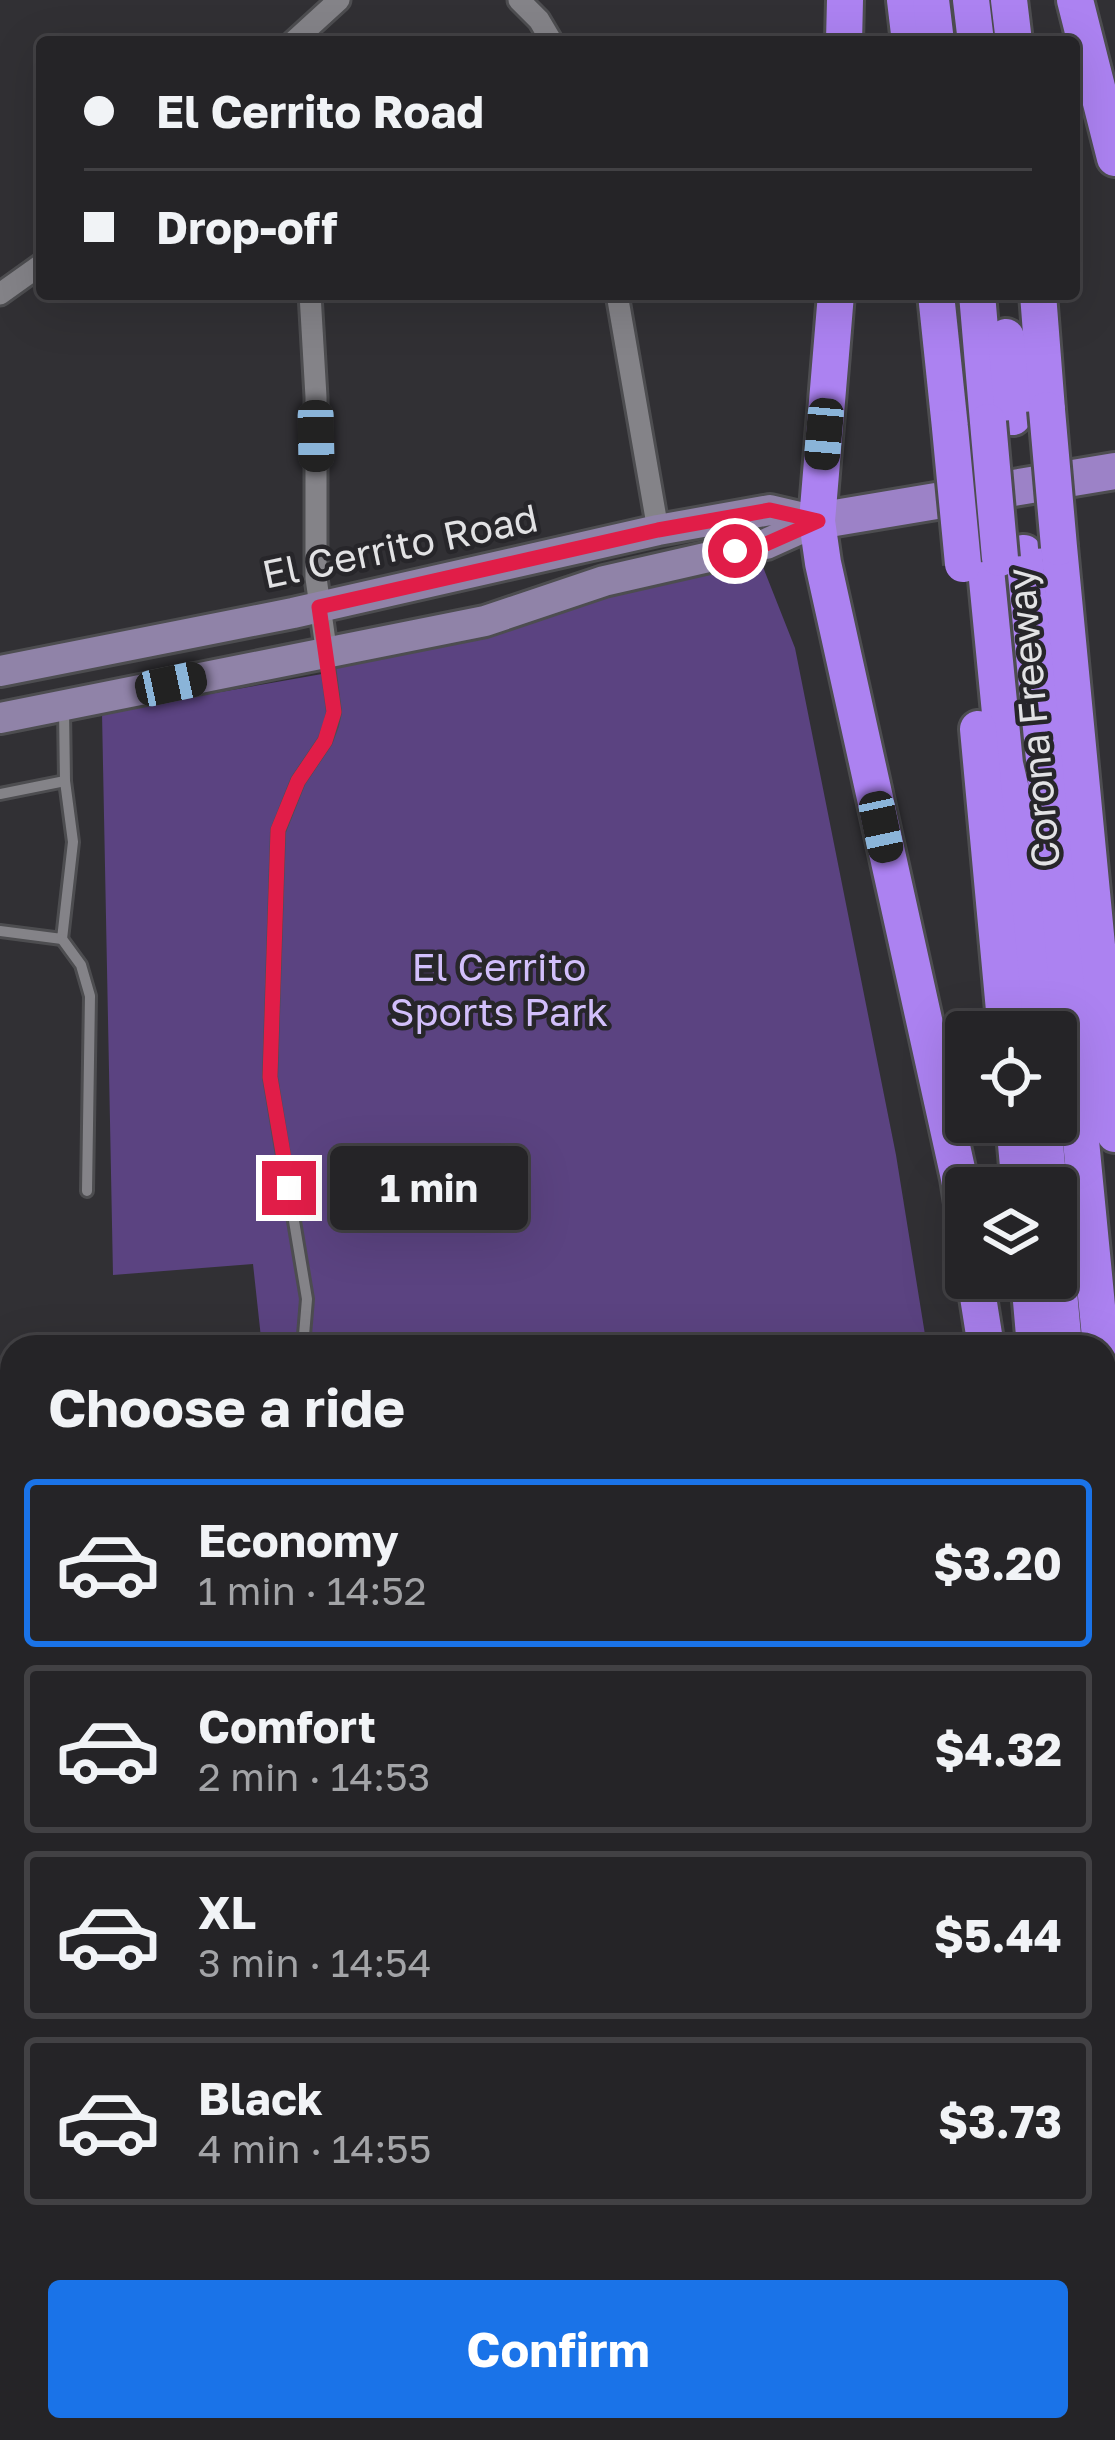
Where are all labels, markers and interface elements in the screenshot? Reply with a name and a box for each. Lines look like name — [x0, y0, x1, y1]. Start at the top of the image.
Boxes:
text: El Cerrito Road — [156, 84, 484, 138]
text: Drop-off — [156, 200, 337, 254]
car — [803, 397, 845, 471]
car — [297, 400, 335, 472]
street label: El Cerrito Road — [258, 493, 542, 598]
route start — [708, 524, 762, 578]
street label: Corona Freeway — [996, 566, 1069, 870]
car — [132, 659, 210, 709]
car — [856, 788, 906, 866]
park label: El Cerrito Sports Park — [390, 943, 608, 1035]
map controls — [945, 1011, 1077, 1299]
button: locate — [945, 1011, 1077, 1143]
callout: 1 min — [331, 1146, 529, 1230]
route end — [262, 1161, 316, 1215]
text: 1 min — [380, 1164, 478, 1211]
button: layers — [945, 1167, 1077, 1299]
text: Choose a ride — [48, 1374, 405, 1439]
icon: car — [54, 1509, 162, 1617]
text: Economy — [198, 1513, 399, 1567]
text: $3.20 — [933, 1536, 1062, 1590]
text: 1 min · 14:52 — [198, 1567, 426, 1614]
icon: car — [54, 1695, 162, 1803]
text: Comfort — [198, 1699, 376, 1753]
text: $4.32 — [934, 1722, 1062, 1776]
text: 2 min · 14:53 — [198, 1753, 430, 1800]
icon: car — [54, 1881, 162, 1989]
text: XL — [198, 1885, 256, 1939]
text: $5.44 — [934, 1908, 1062, 1962]
text: 3 min · 14:54 — [198, 1939, 432, 1986]
icon: car — [54, 2067, 162, 2175]
text: Black — [198, 2071, 323, 2125]
text: $3.73 — [938, 2094, 1062, 2148]
text: 4 min · 14:55 — [198, 2125, 431, 2172]
button: Confirm — [48, 2280, 1068, 2418]

